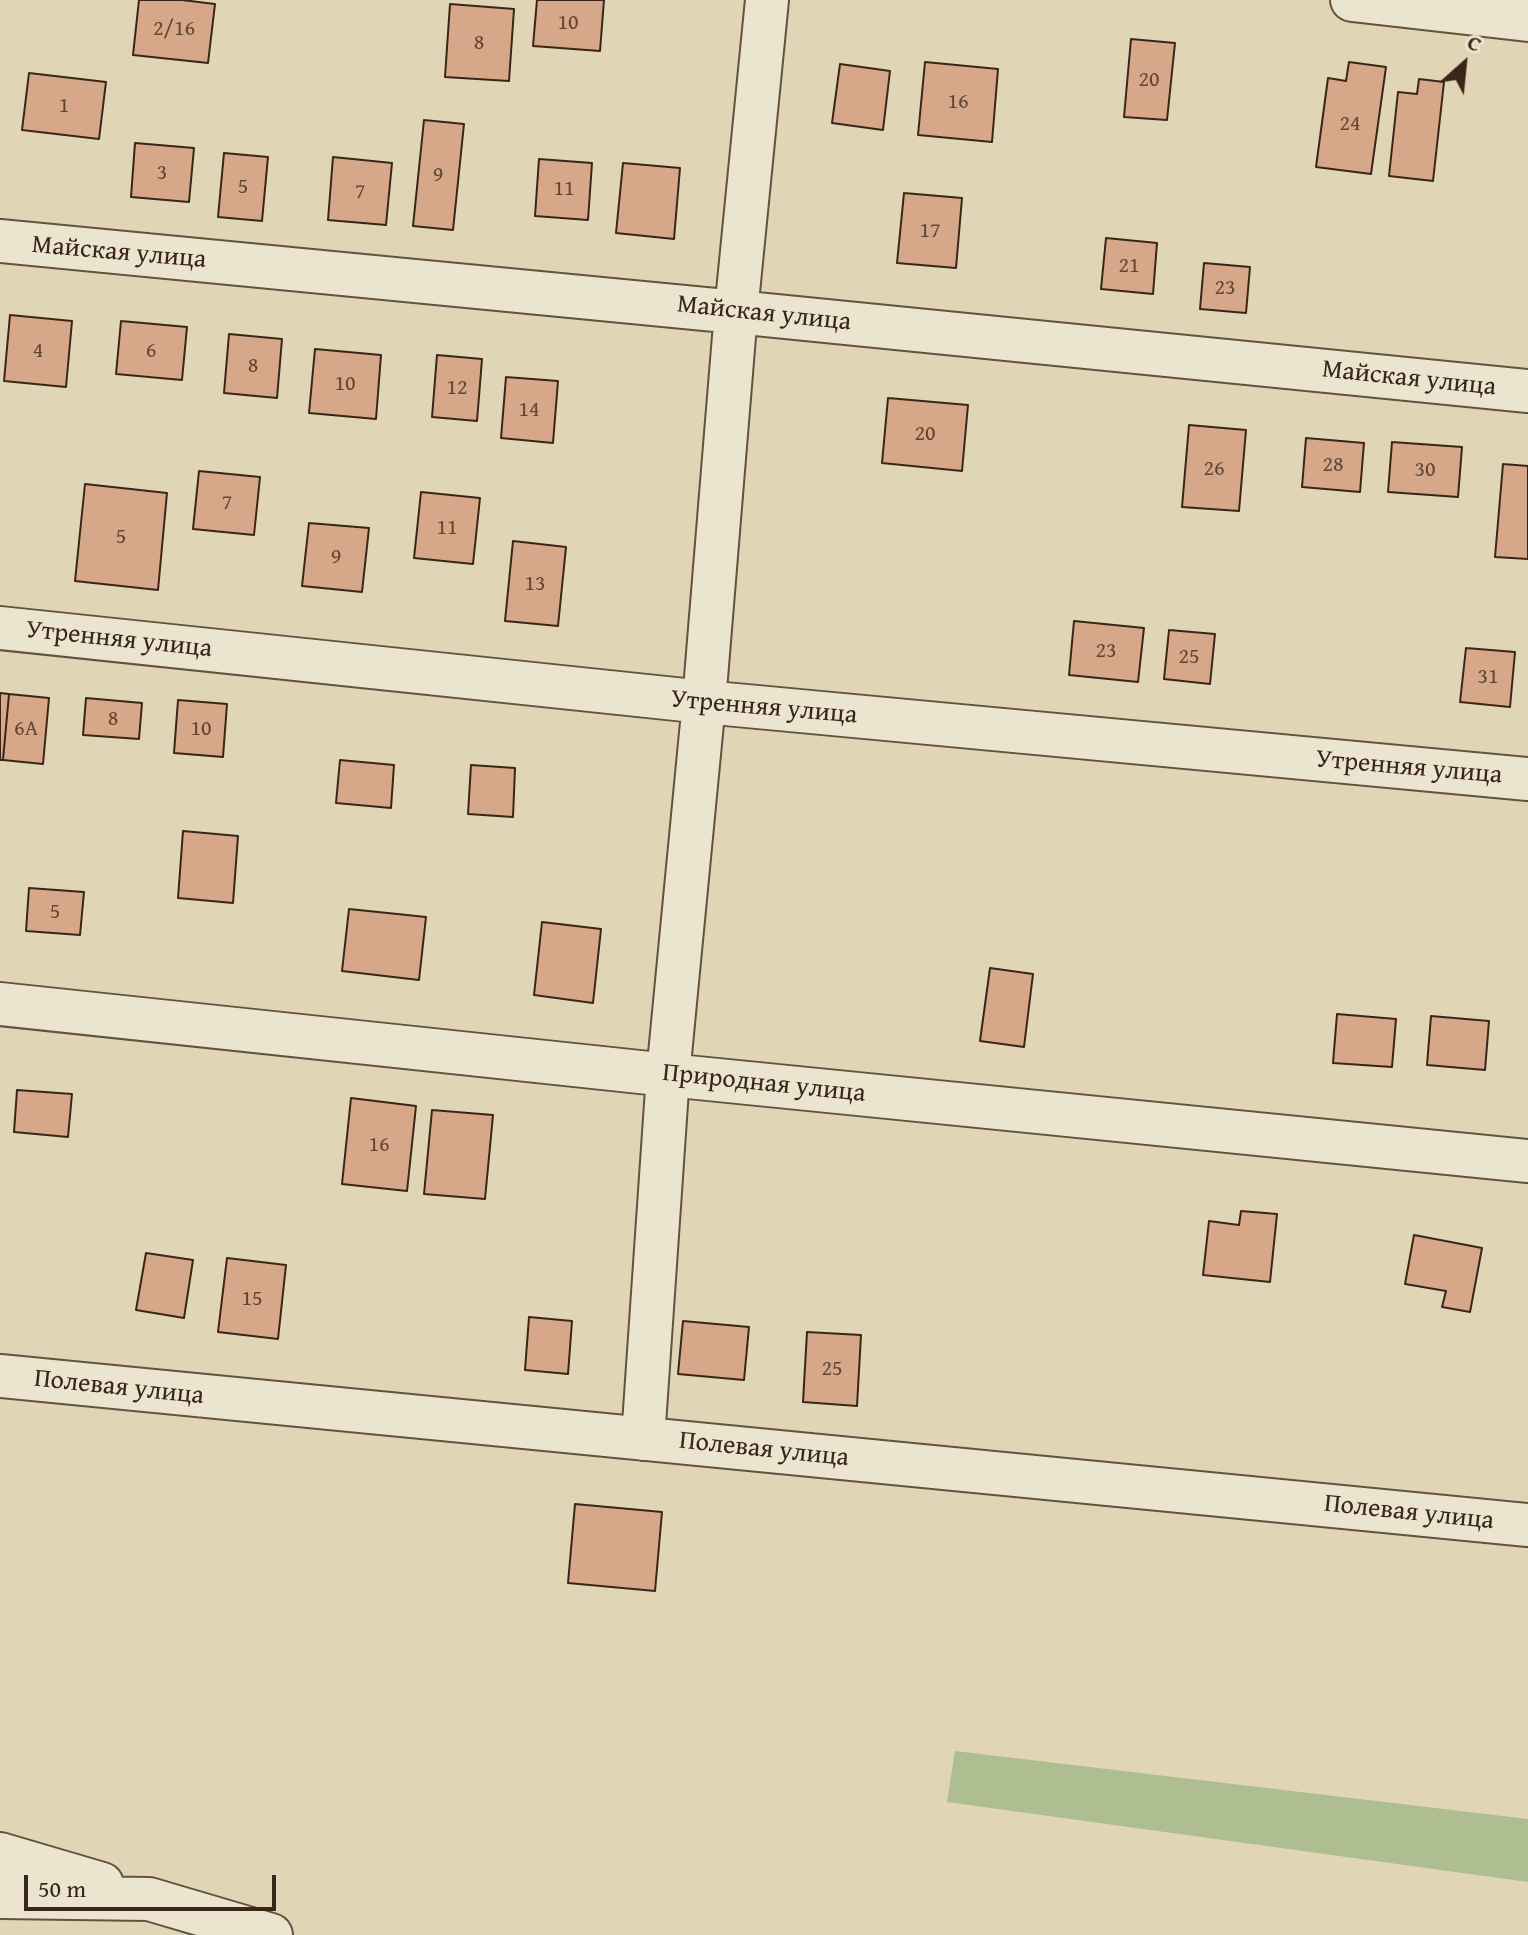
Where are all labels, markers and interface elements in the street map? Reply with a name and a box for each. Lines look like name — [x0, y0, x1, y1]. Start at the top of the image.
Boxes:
house number: 10 — [557, 10, 579, 36]
house number: 2/16 — [153, 16, 195, 42]
north arrow — [1424, 24, 1504, 104]
text: С — [1462, 26, 1488, 60]
house number: 8 — [474, 30, 484, 56]
house number: 20 — [1138, 67, 1160, 93]
house number: 16 — [947, 89, 969, 115]
house number: 1 — [59, 93, 69, 119]
house number: 24 — [1339, 111, 1361, 137]
house number: 3 — [157, 160, 167, 186]
house number: 9 — [433, 162, 443, 188]
house number: 5 — [238, 174, 248, 200]
house number: 11 — [553, 176, 575, 202]
house number: 7 — [355, 179, 365, 205]
house number: 17 — [919, 218, 941, 244]
street label: Майская улица — [31, 230, 207, 276]
house number: 21 — [1118, 253, 1140, 279]
house number: 23 — [1214, 275, 1236, 301]
street label: Майская улица — [675, 289, 853, 339]
house number: 4 — [33, 338, 43, 364]
house number: 6 — [146, 338, 156, 364]
house number: 8 — [248, 353, 258, 379]
street label: Майская улица — [1320, 354, 1498, 404]
house number: 10 — [334, 371, 356, 397]
house number: 12 — [446, 375, 468, 401]
house number: 14 — [518, 397, 540, 423]
house number: 20 — [914, 421, 936, 447]
house number: 28 — [1322, 452, 1344, 478]
house number: 26 — [1203, 456, 1225, 482]
house number: 30 — [1414, 457, 1436, 483]
house number: 7 — [222, 490, 232, 516]
house number: 11 — [436, 515, 458, 541]
house number: 5 — [116, 524, 126, 550]
house number: 9 — [331, 544, 341, 570]
house number: 13 — [524, 571, 546, 597]
street label: Утренняя улица — [24, 615, 214, 665]
house number: 23 — [1095, 638, 1117, 664]
house number: 25 — [1178, 644, 1200, 670]
house number: 31 — [1477, 664, 1499, 690]
street label: Утренняя улица — [669, 684, 859, 732]
house number: 8 — [108, 706, 118, 732]
house number: 6А — [14, 716, 38, 742]
house number: 10 — [190, 716, 212, 742]
street label: Утренняя улица — [1314, 744, 1504, 792]
house number: 5 — [50, 899, 60, 925]
street label: Природная улица — [661, 1058, 867, 1110]
house number: 16 — [368, 1132, 390, 1158]
house number: 15 — [241, 1286, 263, 1312]
house number: 25 — [821, 1356, 843, 1382]
street label: Полевая улица — [33, 1364, 205, 1412]
street label: Полевая улица — [678, 1426, 850, 1474]
street label: Полевая улица — [1323, 1489, 1495, 1537]
scale bar — [28, 1859, 280, 1909]
text: 50 m — [38, 1871, 86, 1906]

